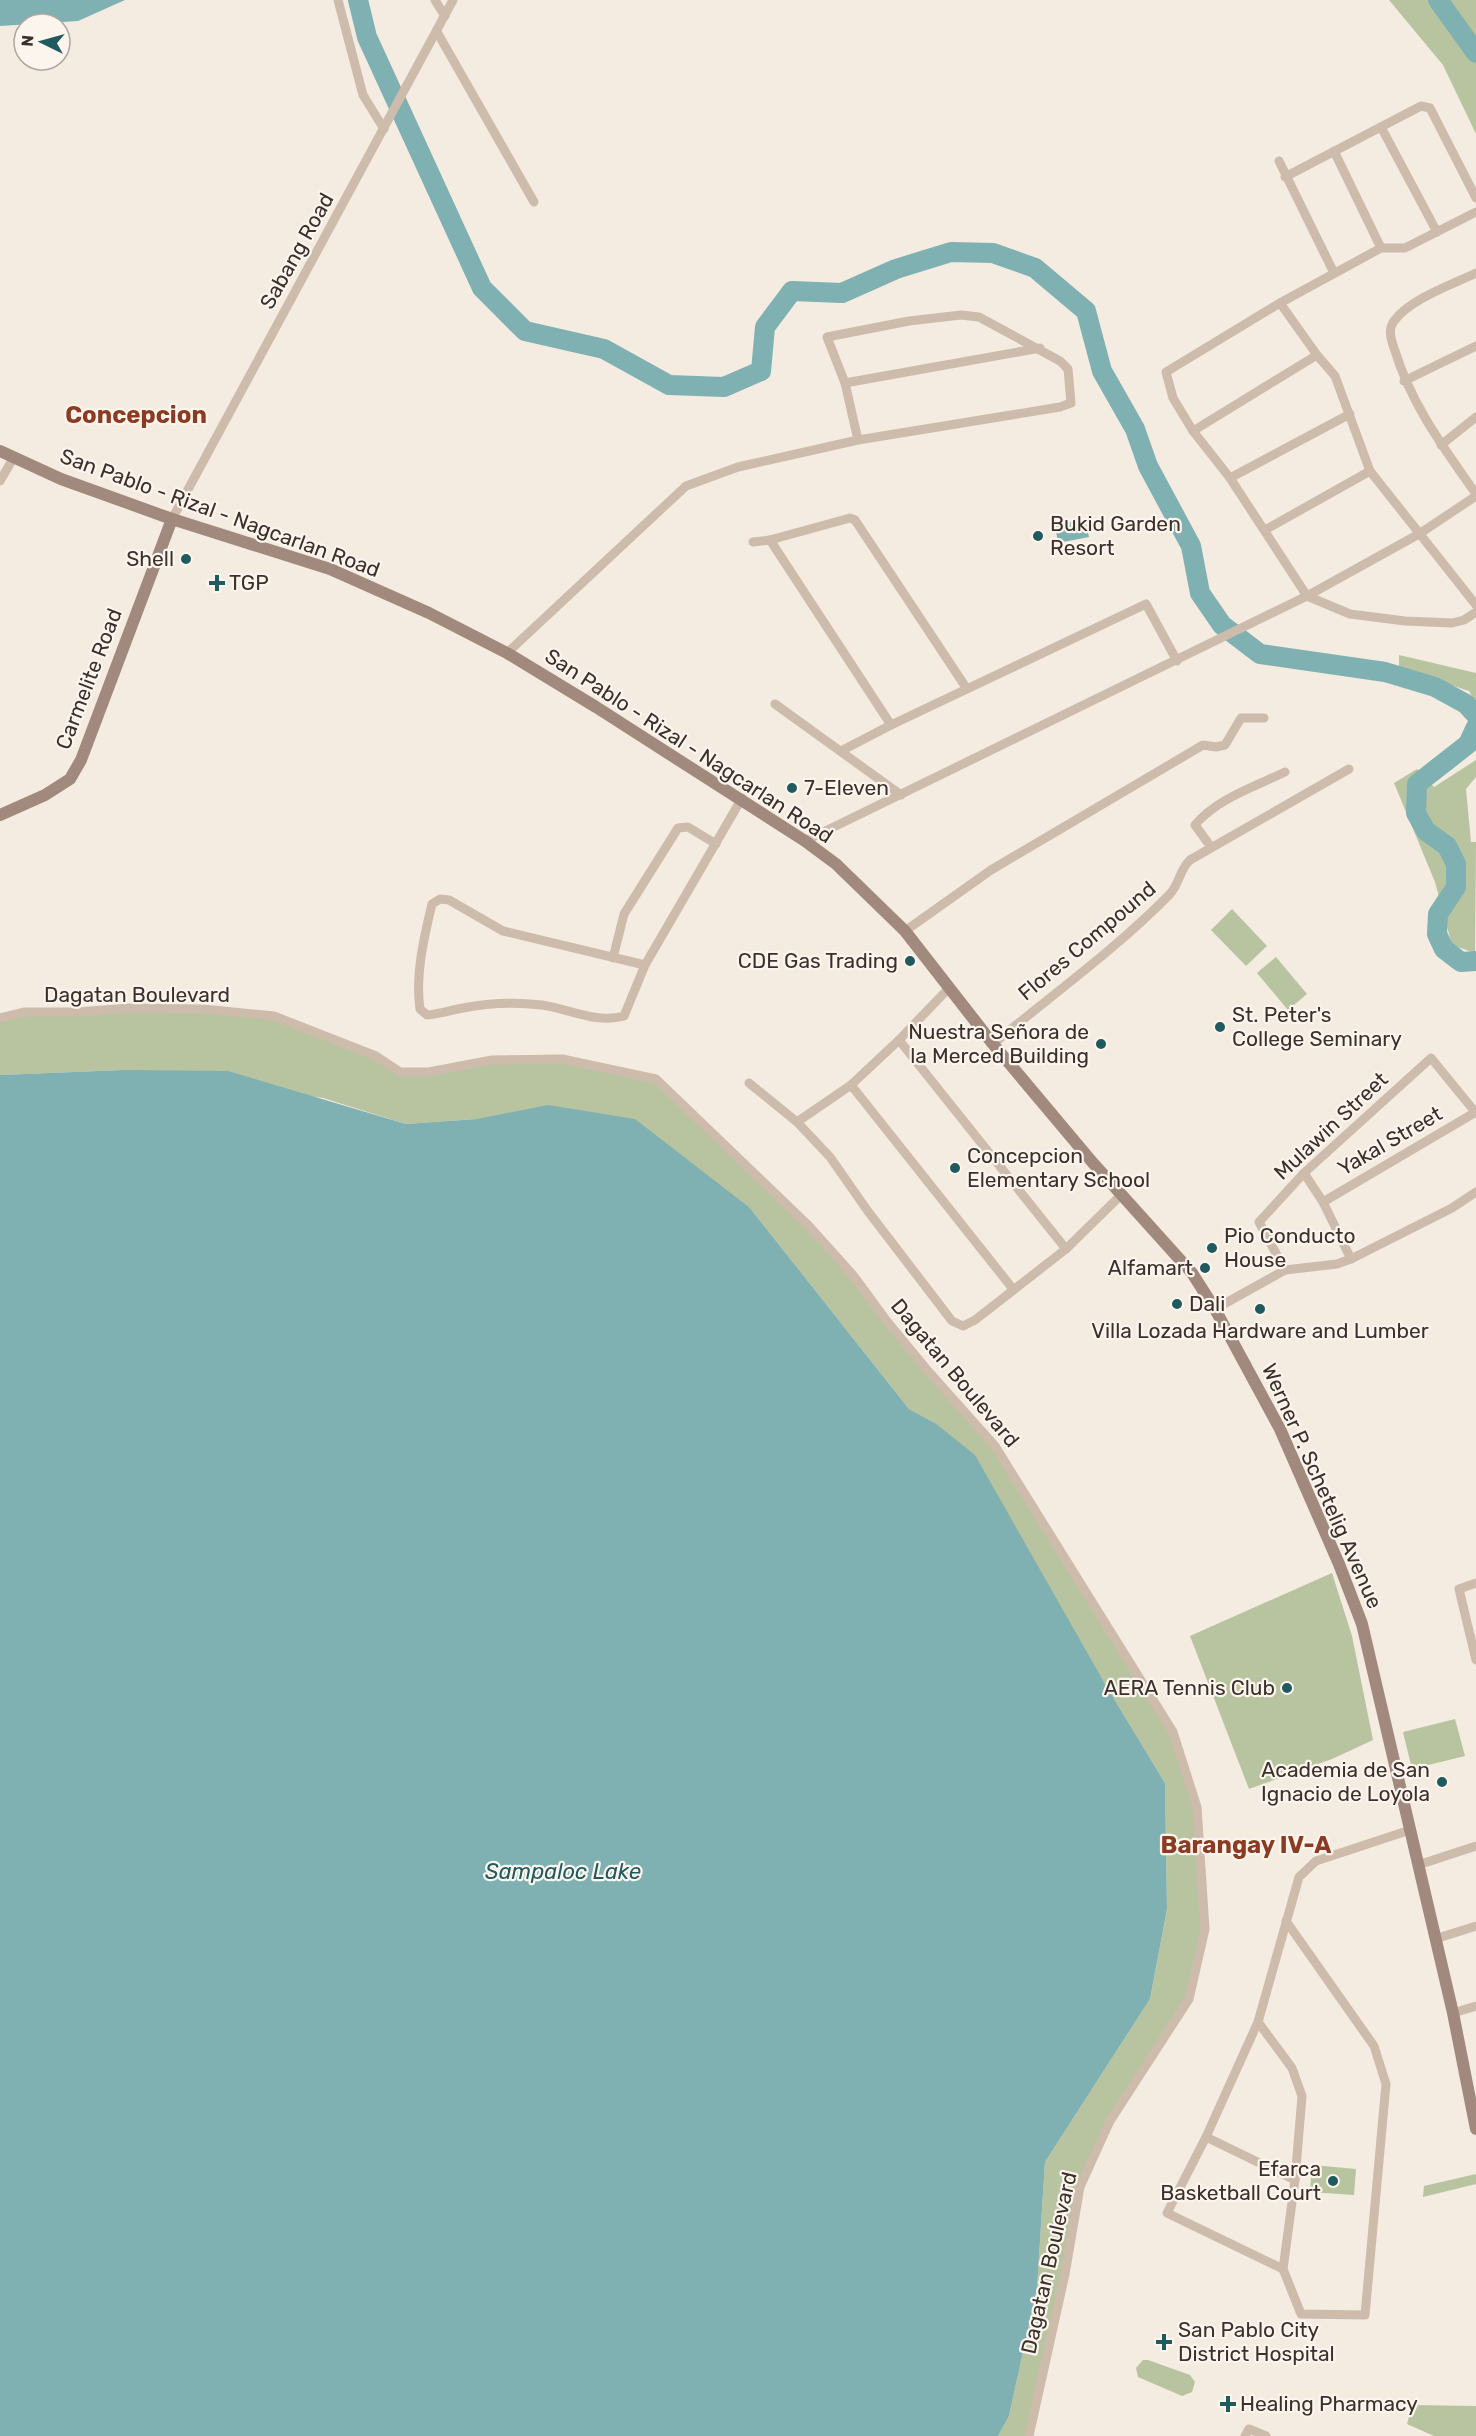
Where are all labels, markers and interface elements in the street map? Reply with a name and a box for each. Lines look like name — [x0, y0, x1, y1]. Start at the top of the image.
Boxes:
north arrow — [12, 12, 72, 72]
text: N — [18, 34, 38, 47]
street label: Sabang Road — [254, 188, 339, 313]
district label: Concepcion — [65, 401, 207, 429]
street label: San Pablo - Rizal - Nagcarlan Road — [57, 443, 383, 582]
place label: Bukid Garden Resort — [1050, 511, 1181, 560]
marker: Bukid Garden Resort — [1031, 529, 1045, 543]
place label: Shell — [126, 546, 174, 571]
marker: Shell — [179, 552, 193, 566]
place label: TGP — [229, 570, 269, 595]
marker: TGP — [210, 576, 224, 590]
street label: Carmelite Road — [50, 605, 127, 753]
street label: San Pablo - Rizal - Nagcarlan Road — [541, 643, 838, 848]
place label: 7-Eleven — [804, 775, 889, 800]
marker: 7-Eleven — [785, 781, 799, 795]
street label: Flores Compound — [1013, 876, 1161, 1005]
place label: CDE Gas Trading — [738, 948, 898, 973]
marker: CDE Gas Trading — [903, 954, 917, 968]
street label: Dagatan Boulevard — [44, 982, 230, 1007]
place label: St. Peter's College Seminary — [1232, 1002, 1402, 1051]
place label: Nuestra Señora de la Merced Building — [908, 1019, 1089, 1068]
marker: St. Peter's College Seminary — [1213, 1020, 1227, 1034]
marker: Nuestra Señora de la Merced Building — [1094, 1037, 1108, 1051]
street label: Mulawin Street — [1269, 1067, 1393, 1185]
street label: Yakal Street — [1333, 1101, 1446, 1180]
place label: Concepcion Elementary School — [967, 1143, 1150, 1192]
marker: Concepcion Elementary School — [948, 1161, 962, 1175]
place label: Pio Conducto House — [1224, 1223, 1356, 1272]
marker: Pio Conducto House — [1205, 1241, 1219, 1255]
place label: Alfamart — [1108, 1255, 1193, 1280]
marker: Alfamart — [1198, 1261, 1212, 1275]
place label: Dali — [1189, 1291, 1225, 1316]
street label: Dagatan Boulevard — [886, 1293, 1025, 1452]
marker: Dali — [1170, 1297, 1184, 1311]
marker: Villa Lozada Hardware and Lumber — [1253, 1302, 1267, 1316]
place label: Villa Lozada Hardware and Lumber — [1091, 1318, 1429, 1343]
street label: Werner P. Schetelig Avenue — [1257, 1359, 1388, 1612]
place label: AERA Tennis Club — [1104, 1675, 1275, 1700]
marker: AERA Tennis Club — [1280, 1681, 1294, 1695]
place label: Academia de San Ignacio de Loyola — [1261, 1757, 1430, 1806]
marker: Academia de San Ignacio de Loyola — [1435, 1775, 1449, 1789]
district label: Barangay IV-A — [1161, 1831, 1331, 1859]
water label: Sampaloc Lake — [485, 1858, 641, 1885]
place label: Efarca Basketball Court — [1160, 2156, 1321, 2205]
street label: Dagatan Boulevard — [1015, 2169, 1082, 2356]
marker: Efarca Basketball Court — [1326, 2174, 1340, 2188]
place label: San Pablo City District Hospital — [1178, 2317, 1335, 2366]
marker: San Pablo City District Hospital — [1155, 2333, 1173, 2351]
place label: Healing Pharmacy — [1240, 2391, 1418, 2416]
marker: Healing Pharmacy — [1221, 2397, 1235, 2411]

